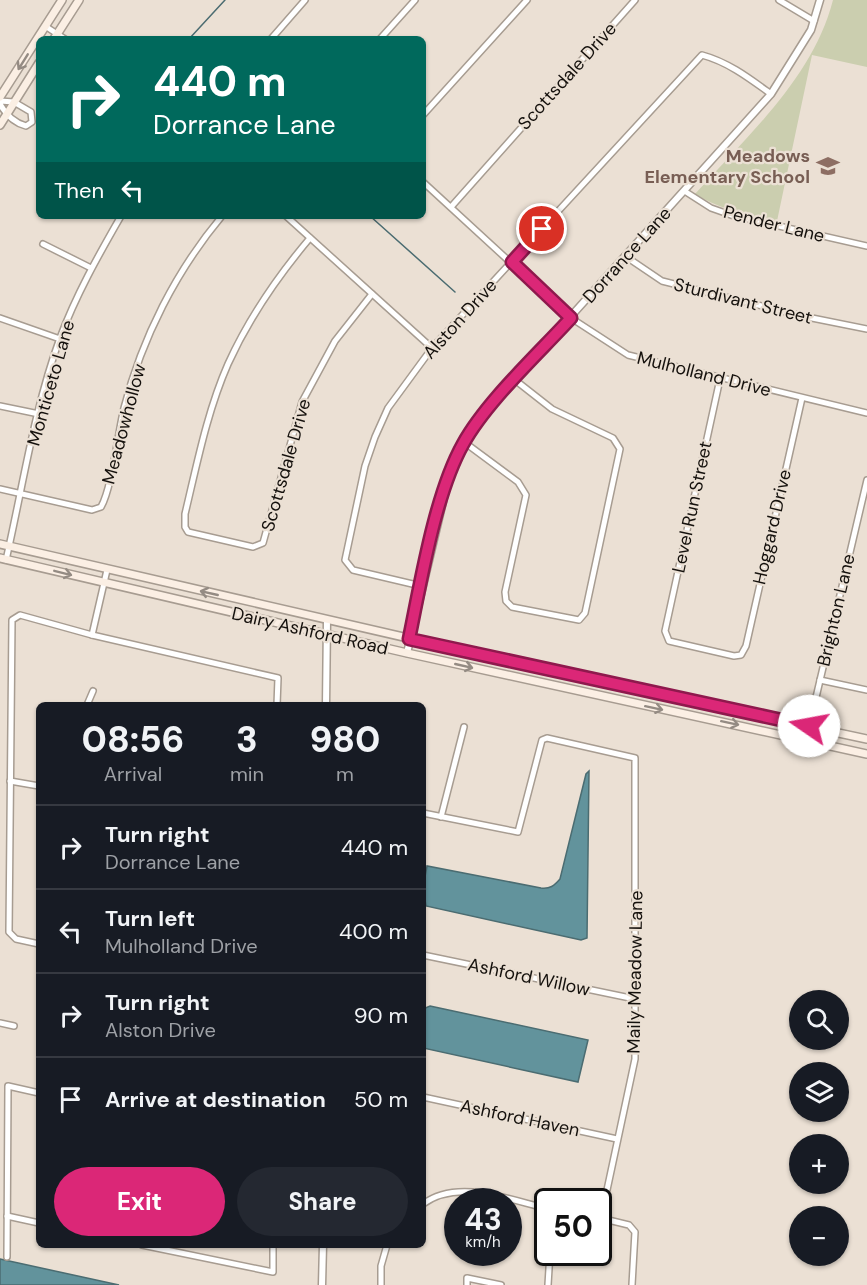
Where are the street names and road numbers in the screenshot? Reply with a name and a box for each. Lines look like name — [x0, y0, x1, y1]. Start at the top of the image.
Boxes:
street label: Scottsdale Drive — [512, 17, 622, 135]
street label: Pender Lane — [721, 200, 827, 248]
street label: Dorrance Lane — [577, 202, 677, 308]
street label: Sturdivant Street — [671, 272, 815, 330]
street label: Alston Drive — [418, 274, 502, 364]
street label: Monticeto Lane — [22, 317, 80, 449]
street label: Mulholland Drive — [634, 346, 774, 402]
street label: Meadowhollow — [96, 361, 152, 487]
street label: Scottsdale Drive — [256, 396, 316, 534]
street label: Level Run Street — [666, 439, 718, 575]
street label: Hoggard Drive — [747, 467, 797, 587]
street label: Brighton Lane — [811, 551, 861, 669]
street label: Dairy Ashford Road — [229, 601, 391, 661]
street label: Maily Meadow Lane — [622, 890, 648, 1054]
street label: Ashford Willow — [466, 952, 592, 1002]
street label: Ashford Haven — [458, 1094, 582, 1142]

